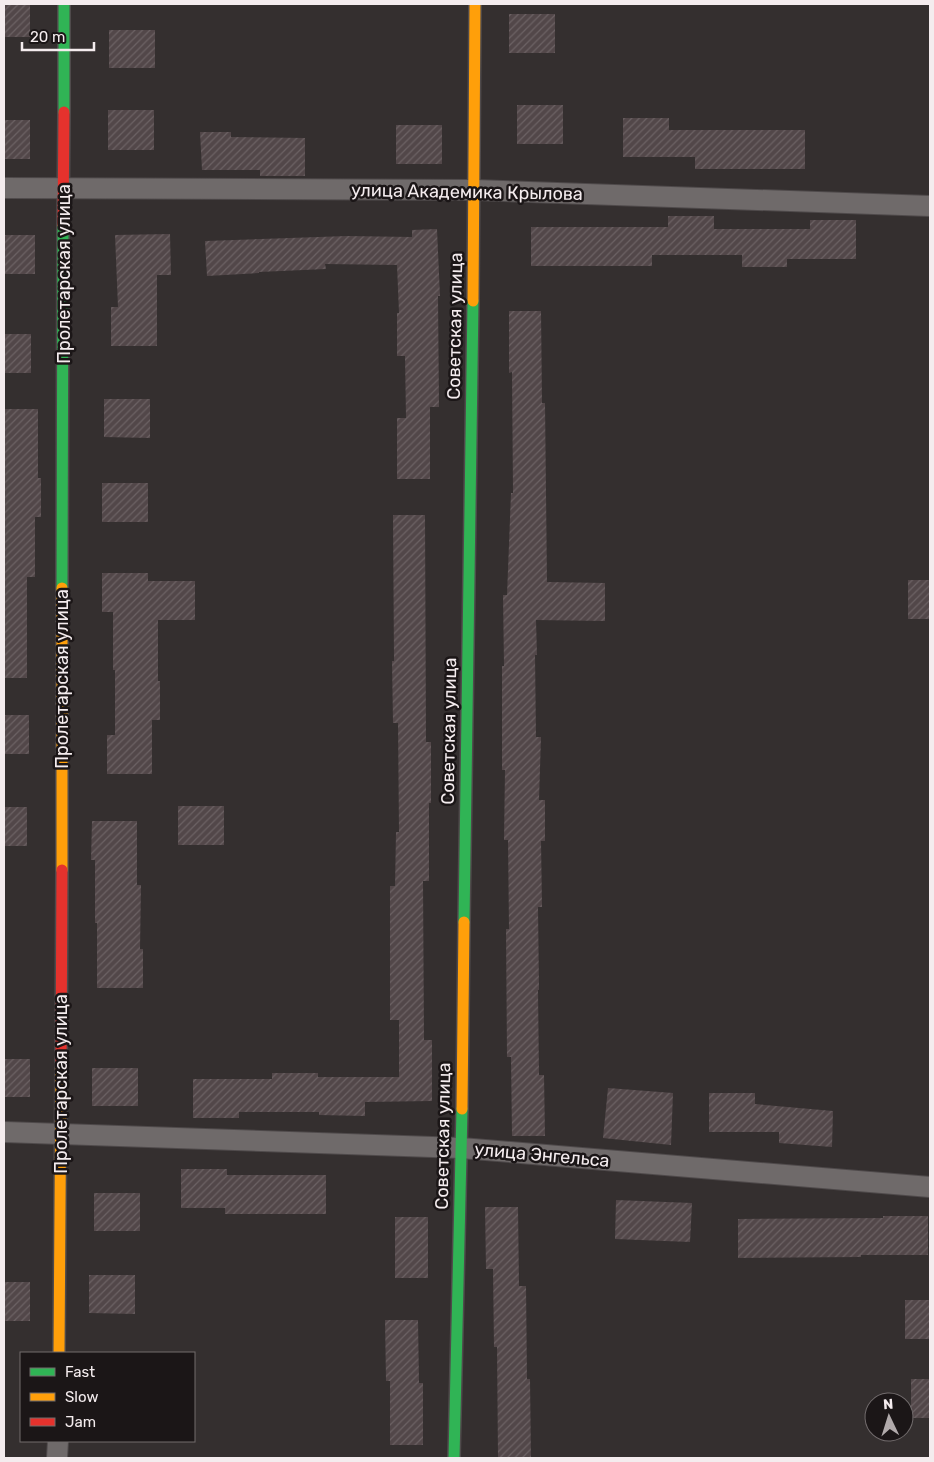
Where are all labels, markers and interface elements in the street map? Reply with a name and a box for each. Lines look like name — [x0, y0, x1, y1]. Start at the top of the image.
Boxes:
scale bar — [22, 20, 95, 52]
text: 20 m — [30, 28, 65, 46]
street label: улица Академика Крылова — [351, 179, 583, 205]
street label: Пролетарская улица — [53, 184, 75, 364]
street label: Советская улица — [443, 252, 467, 400]
street label: Пролетарская улица — [51, 589, 73, 769]
street label: Советская улица — [437, 657, 461, 805]
street label: Пролетарская улица — [50, 994, 72, 1174]
street label: Советская улица — [431, 1062, 455, 1210]
street label: улица Энгельса — [474, 1138, 610, 1172]
legend — [20, 1352, 195, 1442]
text: Fast — [65, 1363, 95, 1381]
text: Slow — [65, 1388, 98, 1406]
north arrow — [864, 1392, 914, 1442]
text: N — [883, 1396, 894, 1413]
text: Jam — [65, 1413, 96, 1431]

